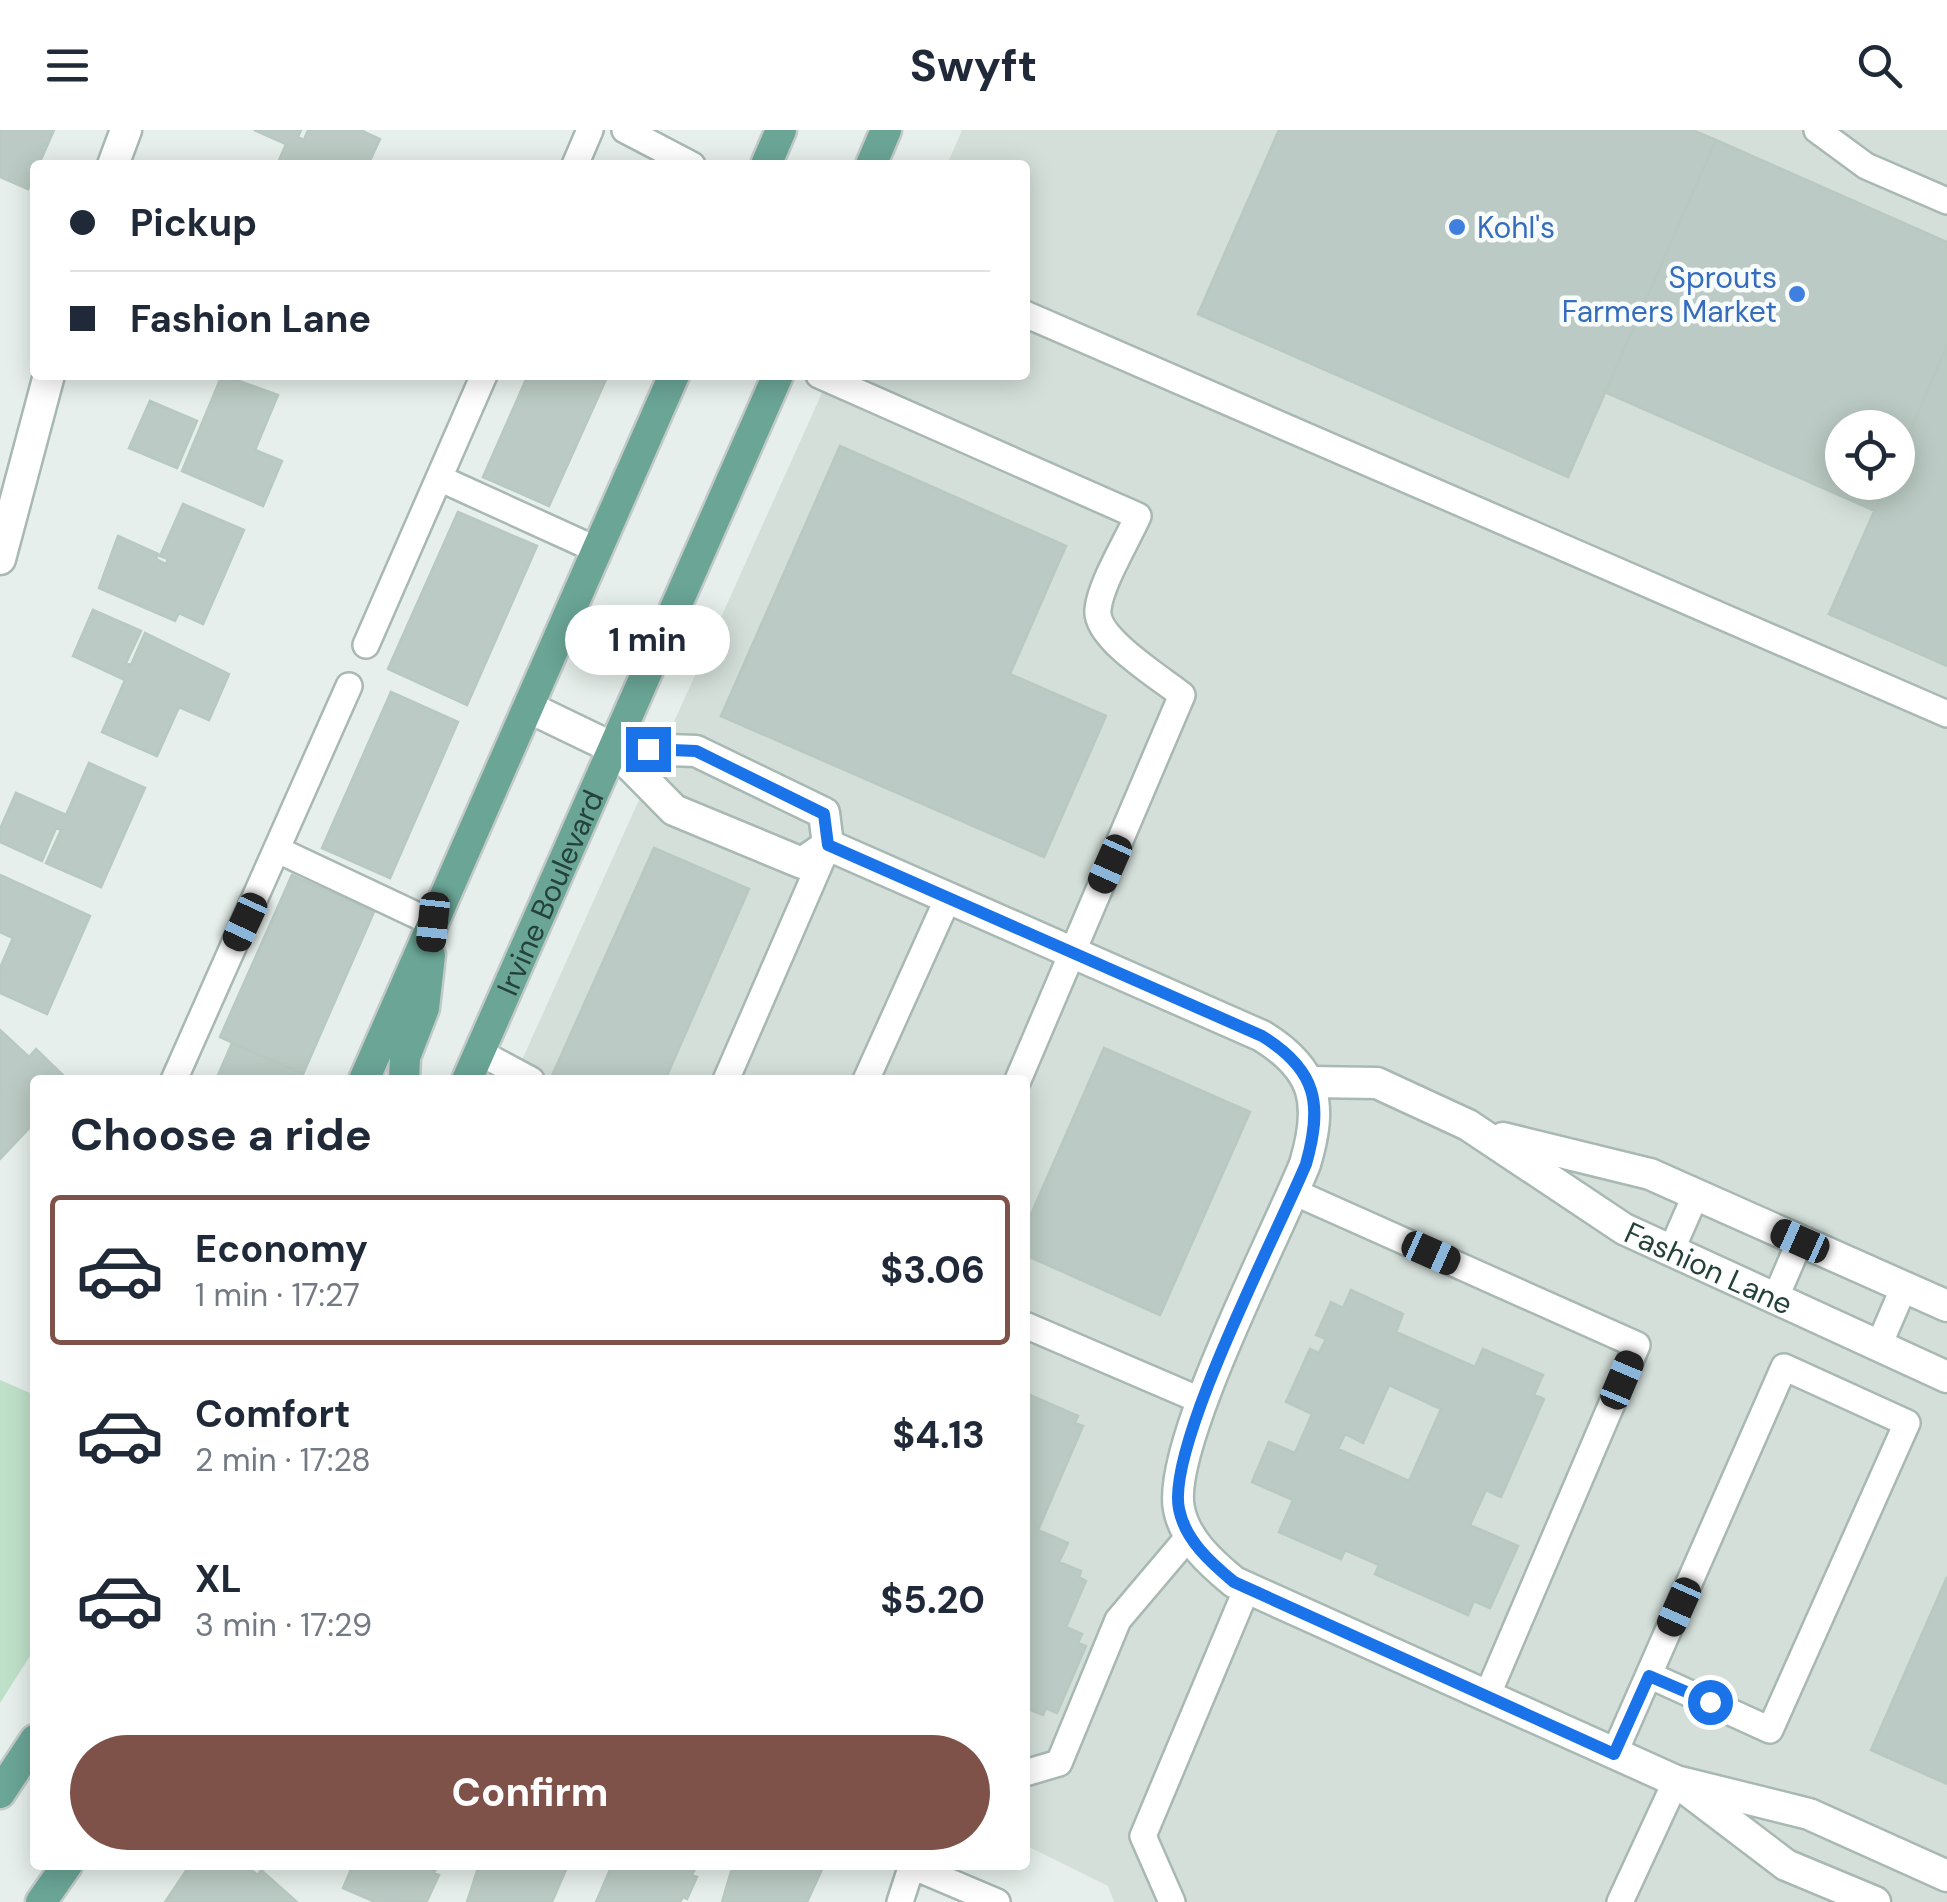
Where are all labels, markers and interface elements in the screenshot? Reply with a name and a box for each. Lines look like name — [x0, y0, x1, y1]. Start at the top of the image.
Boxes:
text: Swyft — [910, 36, 1037, 95]
icon: menu — [40, 38, 95, 93]
icon: search — [1852, 38, 1907, 93]
text: Pickup — [130, 198, 257, 248]
place label: Kohl's — [1477, 208, 1555, 247]
marker: Kohl's — [1446, 216, 1468, 238]
place label: Sprouts Farmers Market — [1562, 258, 1777, 331]
marker: Sprouts Farmers Market — [1786, 283, 1808, 305]
text: Fashion Lane — [130, 294, 371, 344]
map controls — [1825, 410, 1915, 500]
button: locate — [1825, 410, 1915, 500]
callout: 1 min — [566, 604, 730, 674]
text: 1 min — [609, 619, 686, 661]
route end — [626, 727, 671, 772]
street label: Irvine Boulevard — [487, 784, 612, 1001]
car — [1084, 830, 1136, 898]
car — [219, 888, 271, 956]
car — [415, 891, 451, 953]
text: Choose a ride — [70, 1105, 372, 1164]
street label: Fashion Lane — [1619, 1213, 1799, 1323]
car — [1766, 1215, 1834, 1267]
text: Economy — [195, 1224, 368, 1274]
icon: car — [75, 1225, 165, 1315]
car — [1397, 1227, 1465, 1279]
text: $3.06 — [880, 1245, 985, 1295]
text: 1 min · 17:27 — [195, 1274, 360, 1316]
car — [1596, 1347, 1648, 1413]
text: Comfort — [195, 1389, 351, 1439]
icon: car — [75, 1390, 165, 1480]
text: $4.13 — [892, 1410, 985, 1460]
text: 2 min · 17:28 — [195, 1439, 371, 1481]
text: XL — [195, 1554, 242, 1604]
icon: car — [75, 1555, 165, 1645]
car — [1653, 1573, 1705, 1641]
text: $5.20 — [880, 1575, 985, 1625]
text: 3 min · 17:29 — [195, 1604, 372, 1646]
route start — [1688, 1680, 1733, 1725]
button: Confirm — [70, 1735, 990, 1850]

